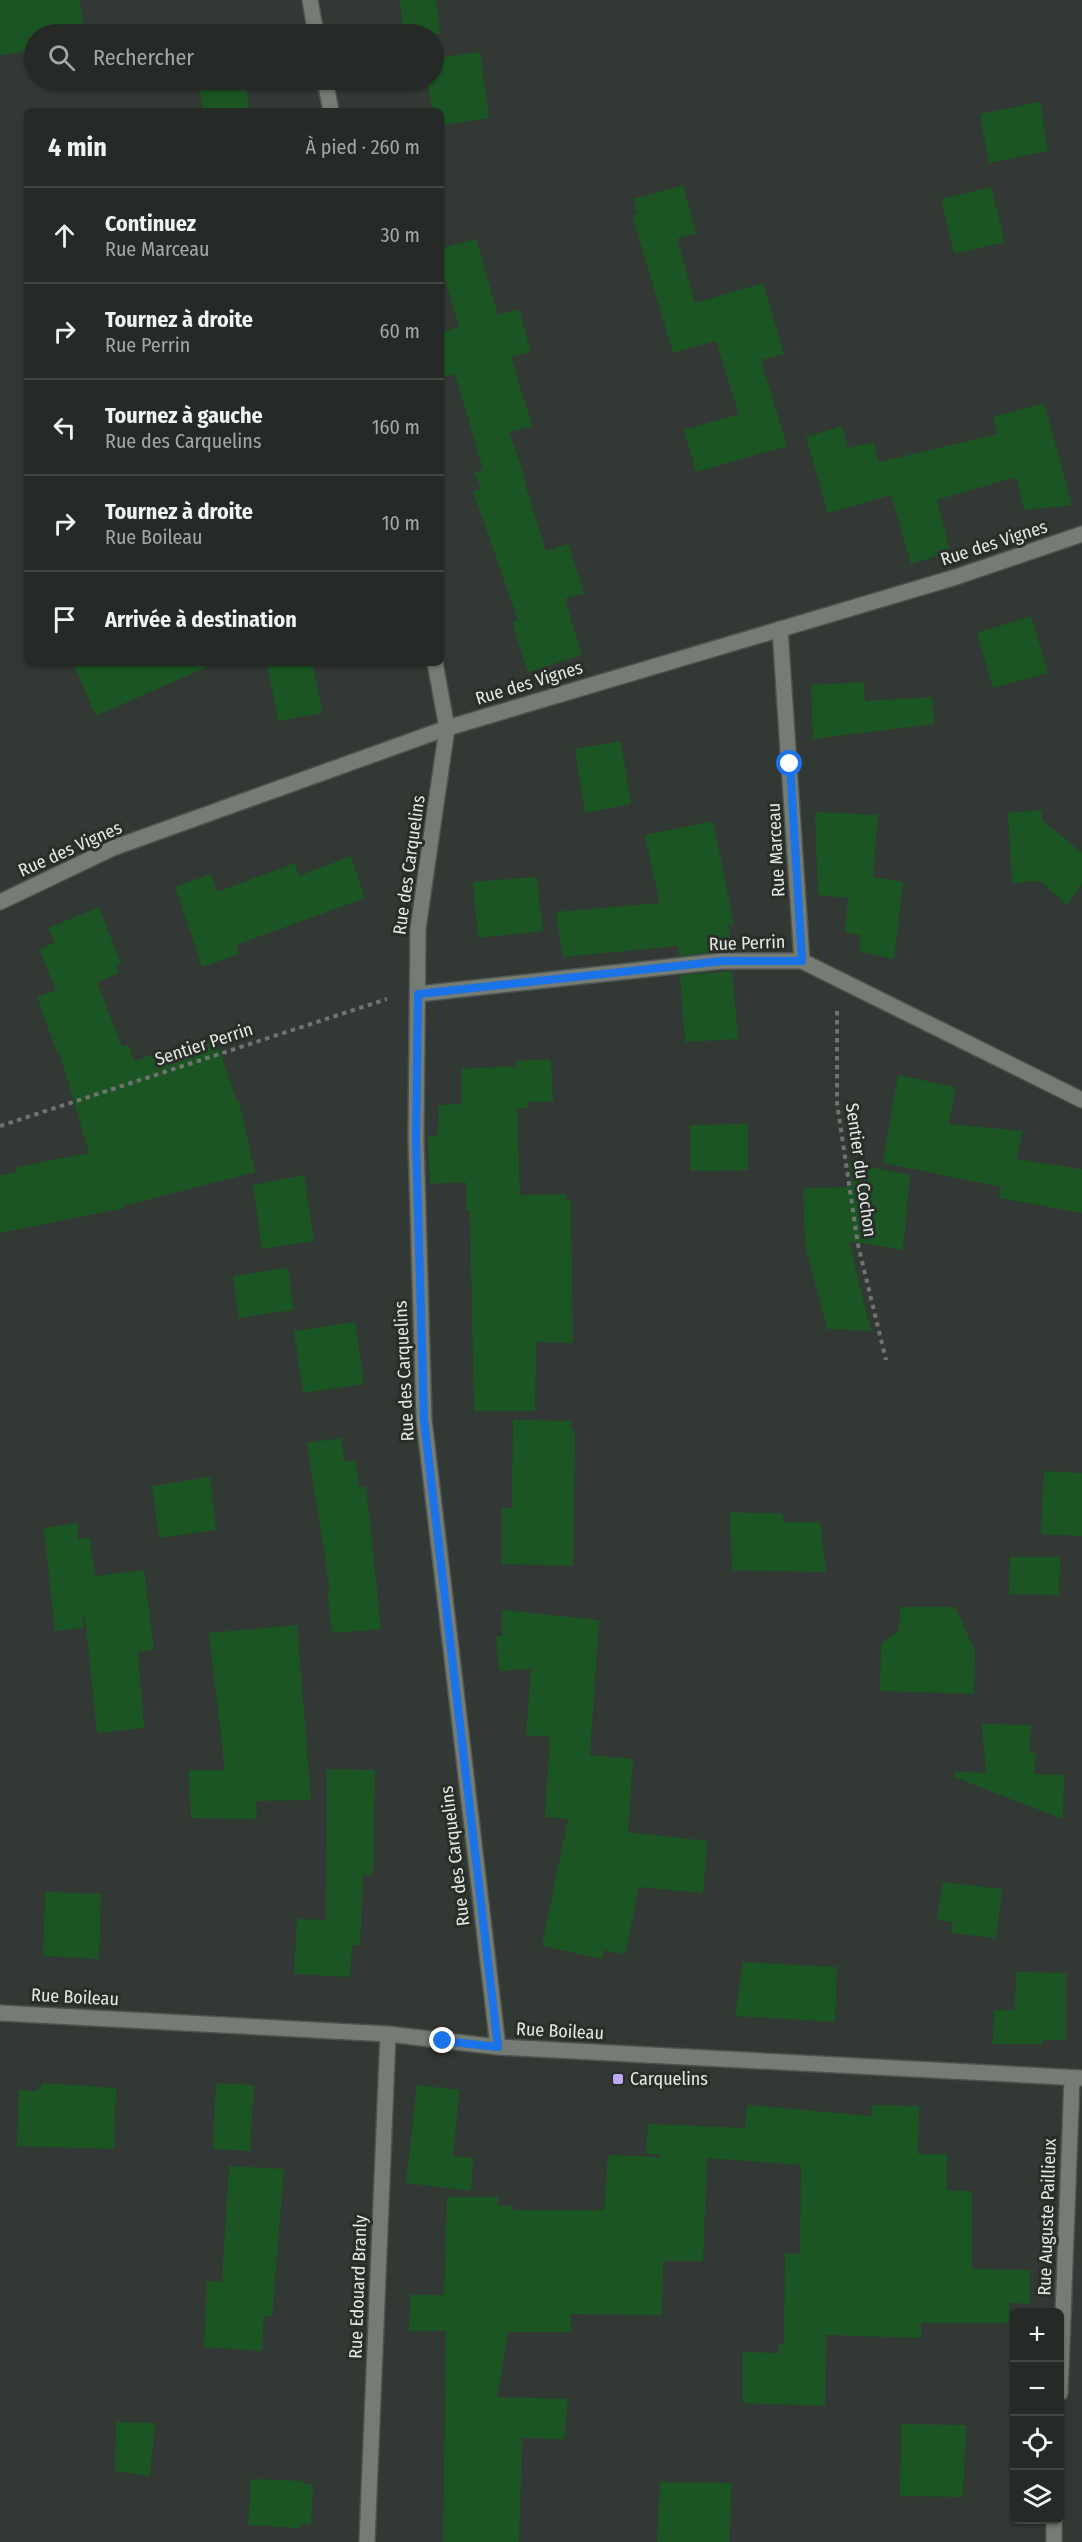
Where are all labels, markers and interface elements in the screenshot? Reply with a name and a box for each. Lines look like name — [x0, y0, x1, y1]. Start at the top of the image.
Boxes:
search box — [24, 24, 444, 90]
icon: search — [45, 41, 78, 74]
text: Rechercher — [93, 44, 194, 71]
text: 4 min — [48, 132, 107, 163]
text: À pied · 260 m — [306, 135, 420, 159]
text: Continuez — [105, 210, 196, 237]
icon: ahead — [48, 219, 81, 252]
text: 30 m — [380, 223, 420, 247]
text: Rue Marceau — [105, 237, 210, 261]
text: Tournez à droite — [105, 306, 253, 333]
icon: right — [48, 315, 81, 348]
text: 60 m — [380, 319, 420, 343]
text: Rue Perrin — [105, 333, 190, 357]
text: Tournez à gauche — [105, 402, 263, 429]
icon: left — [48, 411, 81, 444]
text: 160 m — [372, 415, 420, 439]
text: Rue des Carquelins — [105, 429, 261, 453]
text: Tournez à droite — [105, 498, 253, 525]
icon: right — [48, 507, 81, 540]
text: 10 m — [382, 511, 420, 535]
street label: Rue des Vignes — [938, 515, 1050, 571]
text: Rue Boileau — [105, 525, 203, 549]
icon: arrive — [48, 603, 81, 636]
text: Arrivée à destination — [105, 606, 297, 633]
street label: Rue des Vignes — [473, 656, 586, 710]
route start — [776, 750, 802, 776]
street label: Rue des Carquelins — [388, 793, 430, 936]
street label: Rue Marceau — [763, 802, 789, 898]
street label: Rue des Vignes — [15, 816, 125, 882]
street label: Rue Perrin — [708, 931, 786, 955]
street label: Sentier Perrin — [152, 1018, 256, 1070]
street label: Sentier du Cochon — [841, 1102, 881, 1238]
street label: Rue des Carquelins — [389, 1300, 419, 1442]
street label: Rue des Carquelins — [435, 1784, 474, 1927]
street label: Rue Boileau — [31, 1984, 119, 2010]
street label: Rue Boileau — [516, 2018, 604, 2044]
route end — [429, 2027, 455, 2053]
place label: Carquelins — [630, 2068, 708, 2090]
marker: Carquelins — [611, 2072, 625, 2086]
street label: Rue Auguste Paillieux — [1033, 2138, 1061, 2296]
street label: Rue Edouard Branly — [344, 2215, 372, 2359]
map controls — [1010, 2308, 1064, 2524]
button: + — [1010, 2308, 1064, 2362]
button: − — [1010, 2362, 1064, 2416]
button: locate — [1010, 2416, 1064, 2470]
button: layers — [1010, 2470, 1064, 2524]

